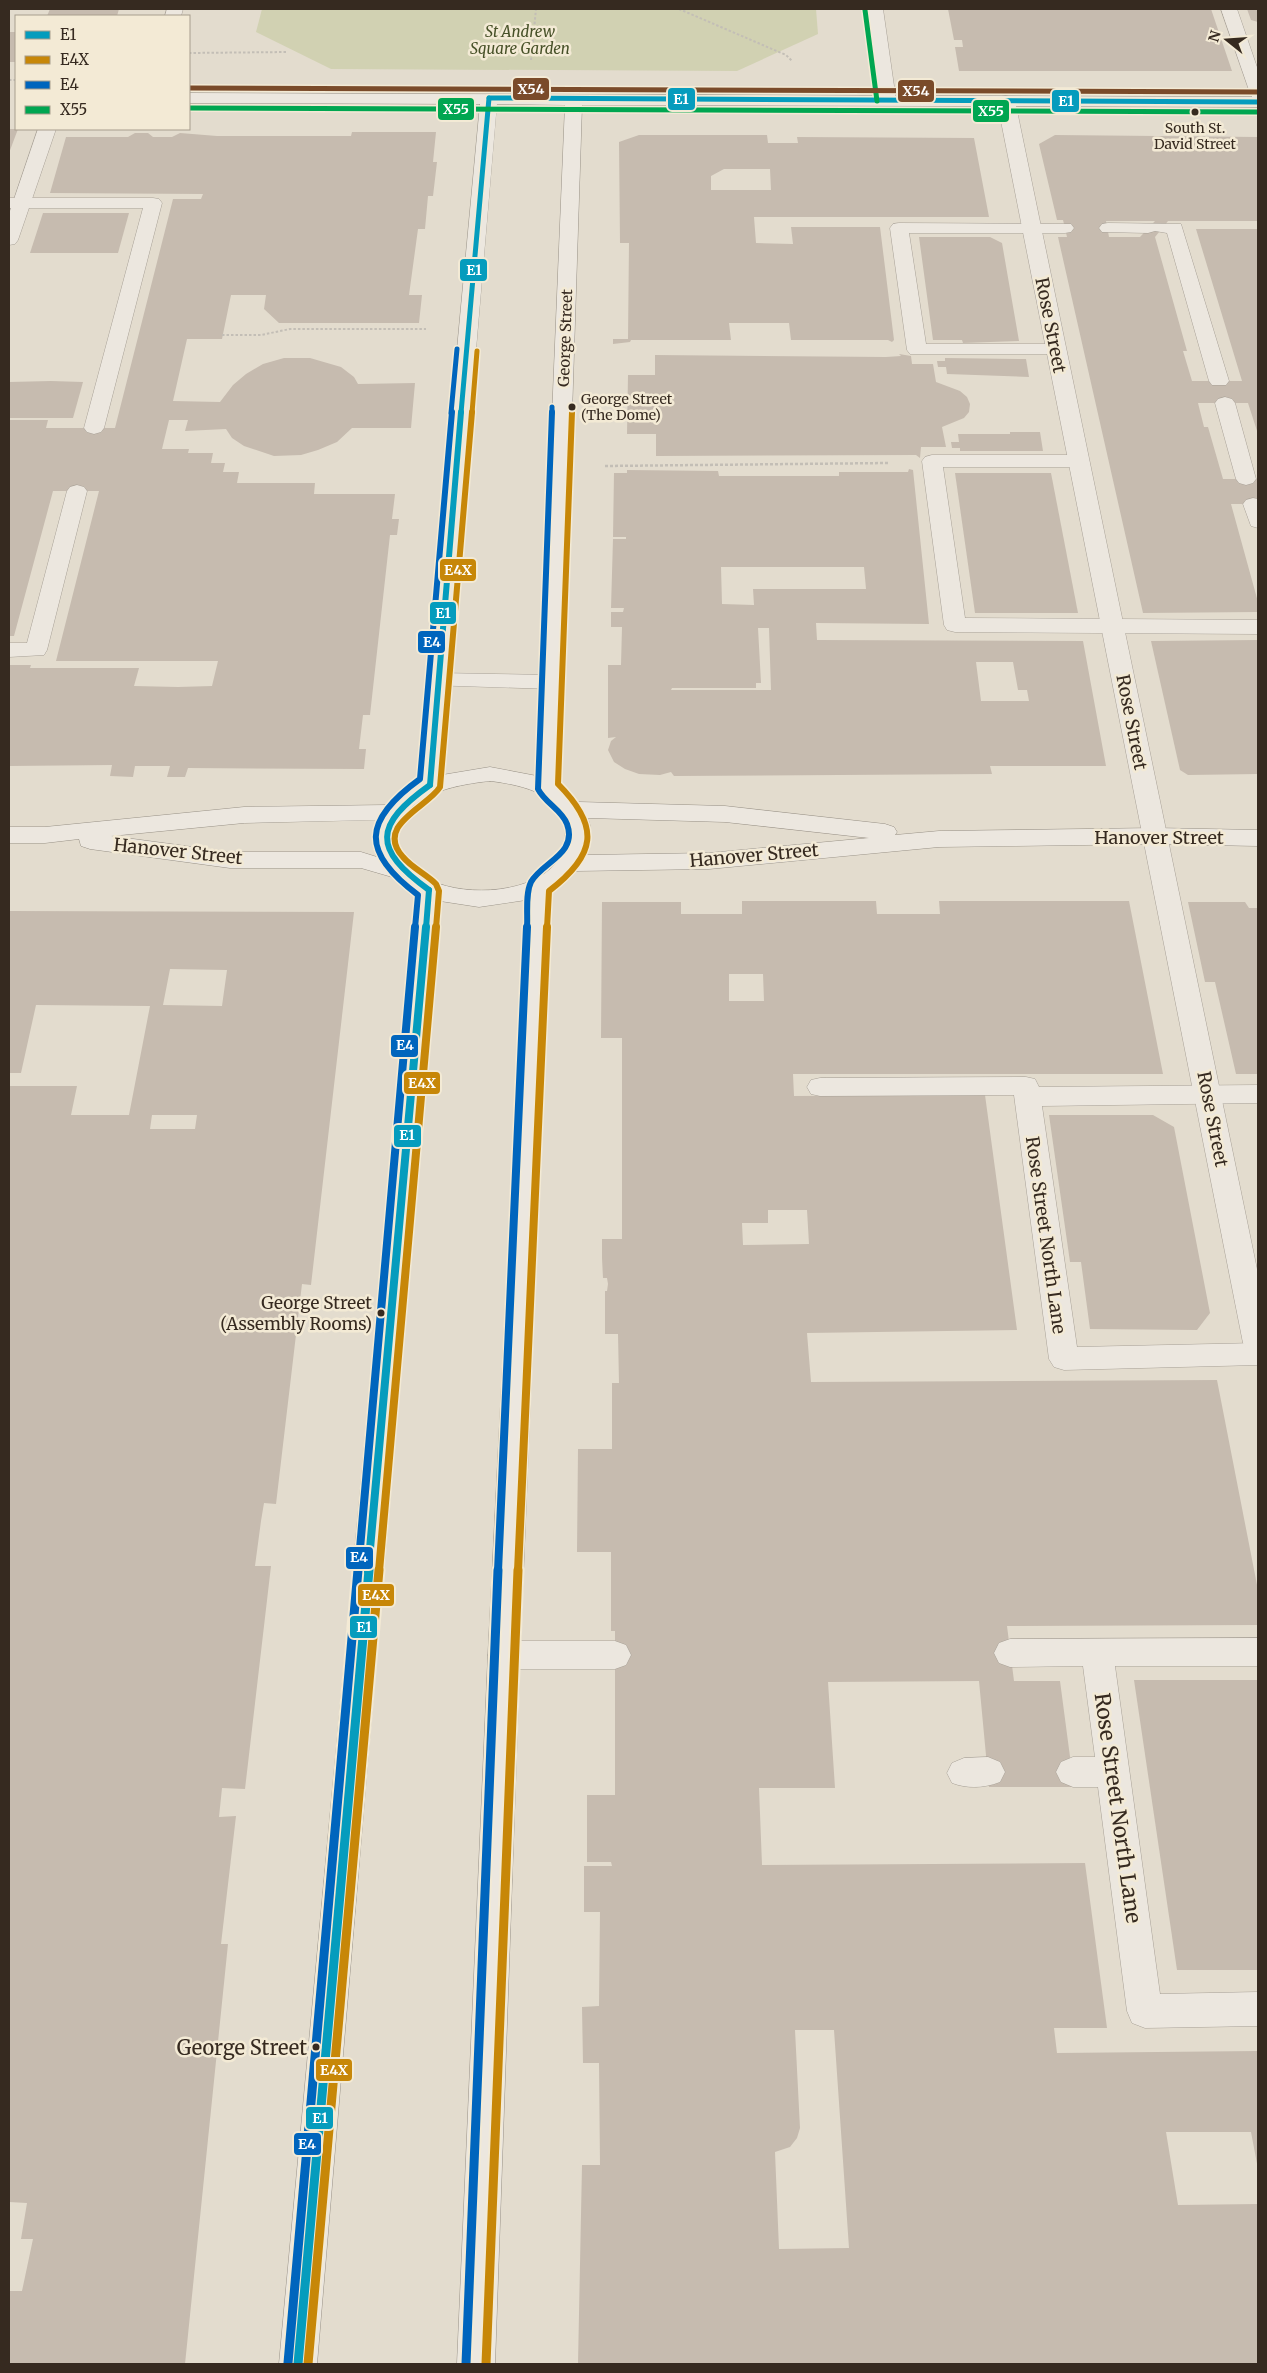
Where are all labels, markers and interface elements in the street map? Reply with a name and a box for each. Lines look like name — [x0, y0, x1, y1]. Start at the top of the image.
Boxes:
legend — [15, 15, 190, 130]
north arrow — [1202, 15, 1252, 65]
park label: St Andrew Square Garden — [470, 22, 570, 58]
text: E1 — [60, 25, 76, 44]
text: N — [1204, 28, 1225, 44]
text: E4X — [60, 50, 89, 69]
text: E4 — [60, 75, 79, 94]
line badge: X54 — [512, 77, 550, 101]
line badge: X54 — [897, 79, 935, 103]
text: X54 — [518, 80, 545, 98]
text: X54 — [903, 82, 930, 100]
line badge: E1 — [667, 87, 696, 111]
line badge: E1 — [1051, 89, 1080, 113]
text: E1 — [673, 90, 689, 108]
text: E1 — [1058, 92, 1074, 110]
line badge: X55 — [437, 97, 475, 121]
line badge: X55 — [972, 99, 1010, 123]
text: X55 — [60, 100, 87, 119]
text: X55 — [443, 100, 469, 118]
text: X55 — [978, 102, 1004, 120]
marker: South St. David Street — [1190, 107, 1200, 117]
place label: South St. David Street — [1154, 119, 1237, 153]
line badge: E1 — [459, 258, 488, 282]
text: E1 — [466, 261, 482, 279]
street label: Rose Street — [1030, 275, 1072, 375]
street label: George Street — [554, 289, 576, 387]
place label: George Street (The Dome) — [581, 390, 673, 424]
marker: George Street (The Dome) — [567, 402, 577, 412]
line badge: E4X — [439, 558, 477, 582]
text: E4X — [444, 561, 473, 579]
line badge: E1 — [429, 601, 457, 625]
text: E1 — [435, 604, 451, 622]
line badge: E4 — [417, 630, 446, 654]
text: E4 — [423, 633, 441, 651]
street label: Rose Street — [1111, 672, 1153, 772]
street label: Hanover Street — [1094, 826, 1224, 849]
street label: Hanover Street — [112, 833, 244, 869]
street label: Hanover Street — [688, 838, 820, 872]
line badge: E4 — [390, 1034, 419, 1058]
text: E4 — [396, 1036, 414, 1054]
street label: Rose Street — [1192, 1069, 1234, 1169]
line badge: E4X — [403, 1071, 441, 1095]
text: E4X — [408, 1074, 437, 1092]
line badge: E1 — [393, 1124, 422, 1148]
text: E1 — [399, 1126, 415, 1144]
street label: Rose Street North Lane — [1021, 1135, 1071, 1335]
place label: George Street (Assembly Rooms) — [220, 1292, 372, 1335]
marker: George Street (Assembly Rooms) — [376, 1308, 386, 1318]
line badge: E4 — [345, 1546, 374, 1570]
text: E4 — [350, 1548, 368, 1566]
line badge: E4X — [357, 1583, 395, 1607]
text: E4X — [362, 1586, 391, 1604]
line badge: E1 — [349, 1615, 378, 1639]
text: E1 — [356, 1618, 372, 1636]
street label: Rose Street North Lane — [1088, 1691, 1148, 1925]
place label: George Street — [177, 2035, 307, 2060]
marker: George Street — [311, 2042, 321, 2052]
line badge: E4X — [315, 2058, 353, 2082]
text: E4X — [320, 2061, 349, 2079]
line badge: E1 — [305, 2106, 334, 2130]
text: E1 — [312, 2109, 328, 2127]
line badge: E4 — [293, 2132, 322, 2156]
text: E4 — [298, 2135, 316, 2153]

